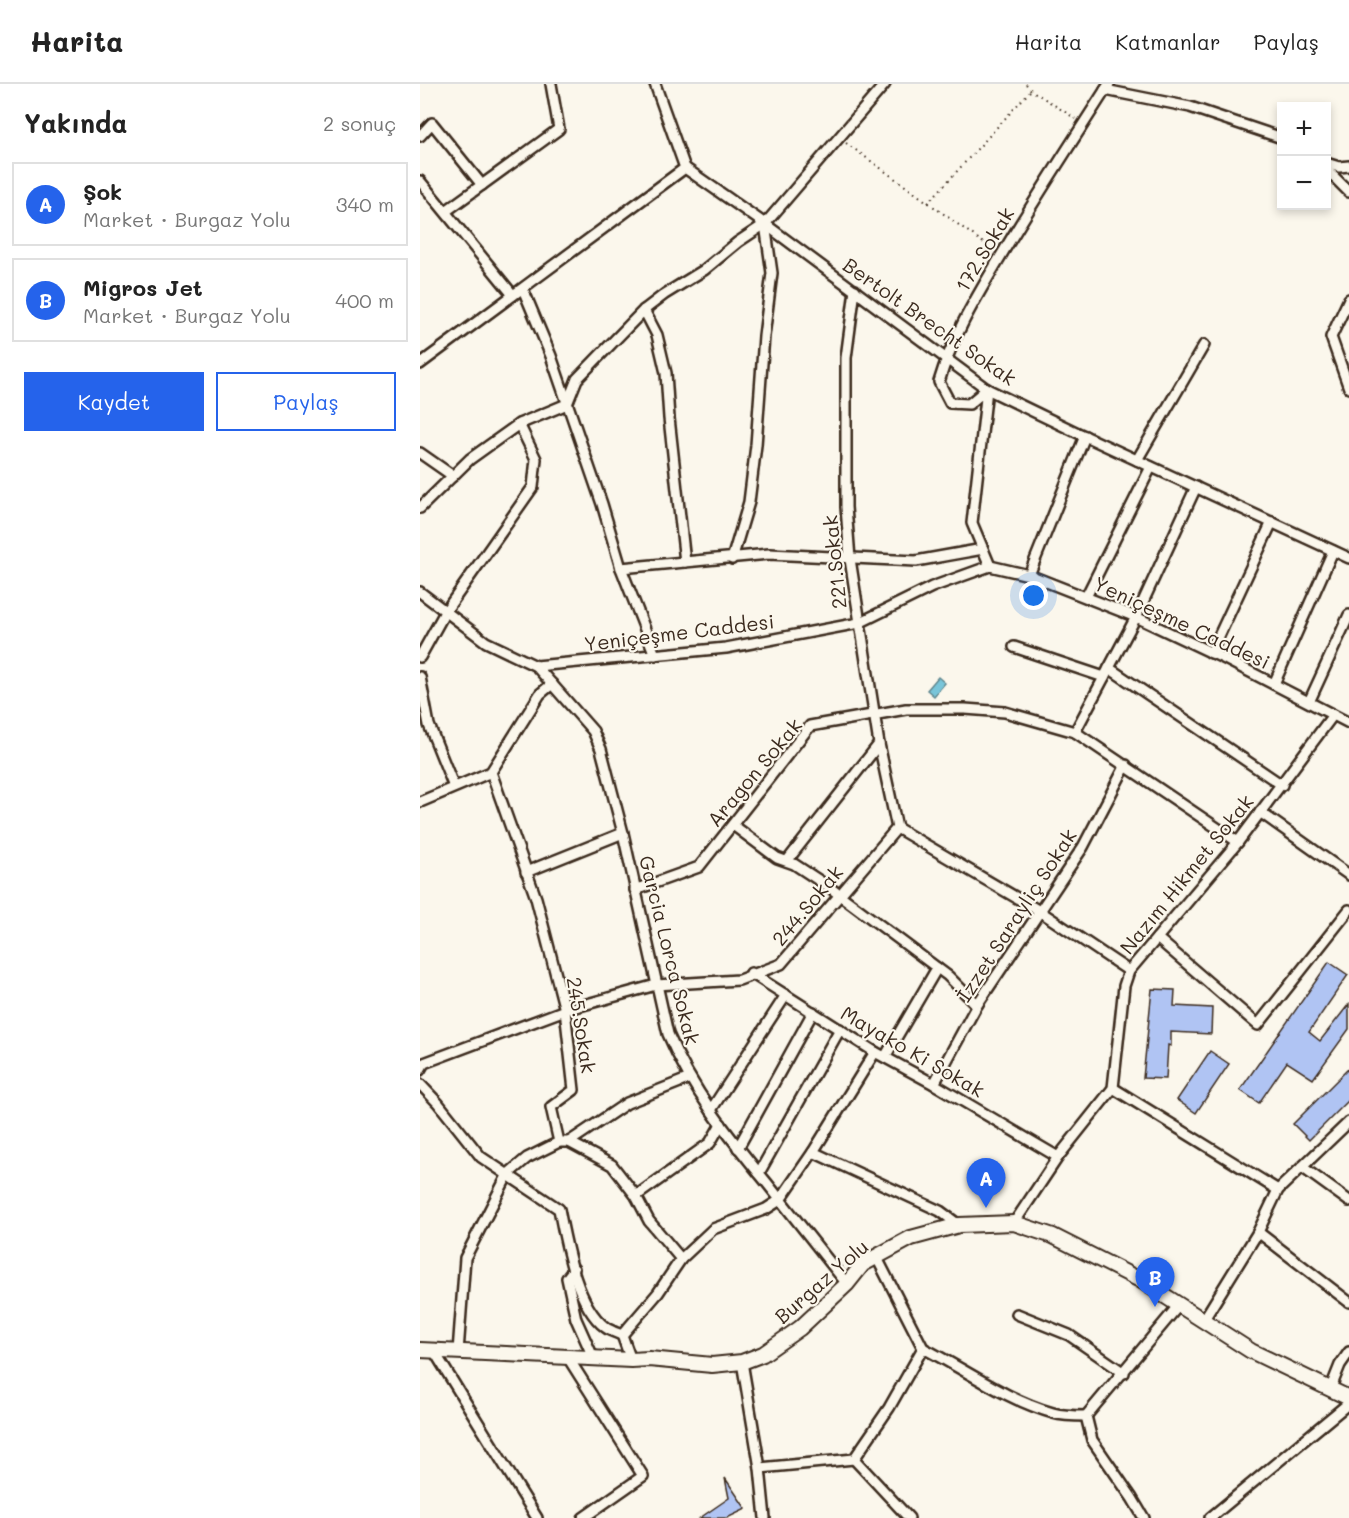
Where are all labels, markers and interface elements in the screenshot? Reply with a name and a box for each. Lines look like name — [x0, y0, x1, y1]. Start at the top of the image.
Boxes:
text: Harita — [30, 23, 123, 59]
text: Harita — [1015, 28, 1082, 55]
text: Katmanlar — [1115, 28, 1221, 55]
text: Paylaş — [1254, 28, 1319, 55]
map controls — [1277, 102, 1331, 210]
button: + — [1277, 102, 1331, 156]
text: Yakında — [24, 106, 127, 140]
text: 2 sonuç — [323, 110, 396, 136]
button: − — [1277, 156, 1331, 210]
text: Şok — [83, 177, 122, 206]
text: A — [39, 191, 52, 217]
text: 340 m — [336, 191, 394, 217]
street label: 172.Sokak — [949, 202, 1019, 296]
text: Market · Burgaz Yolu — [83, 206, 291, 232]
street label: Bertolt Brecht Sokak — [838, 251, 1022, 391]
text: Migros Jet — [83, 273, 203, 302]
text: B — [39, 287, 52, 313]
text: 400 m — [335, 287, 394, 313]
text: Market · Burgaz Yolu — [83, 302, 291, 328]
button: Kaydet — [24, 372, 204, 431]
button: Paylaş — [216, 372, 396, 431]
street label: 221.Sokak — [816, 514, 852, 610]
street label: Yeniçeşme Caddesi — [1090, 570, 1274, 674]
your location — [1019, 581, 1048, 610]
street label: Yeniçeşme Caddesi — [582, 607, 776, 657]
street label: Aragon Sokak — [701, 712, 807, 832]
street label: Nazım Hikmet Sokak — [1113, 789, 1259, 959]
street label: İzzet Sarayliç Sokak — [950, 823, 1082, 1007]
street label: Garcia Lorca Sokak — [634, 853, 706, 1047]
street label: 244.Sokak — [766, 859, 848, 951]
street label: 245.Sokak — [562, 975, 602, 1075]
street label: Mayako Ki Sokak — [836, 999, 990, 1103]
pin: A — [966, 1158, 1006, 1208]
street label: Burgaz Yolu — [769, 1233, 873, 1329]
pin: B — [1136, 1258, 1174, 1307]

